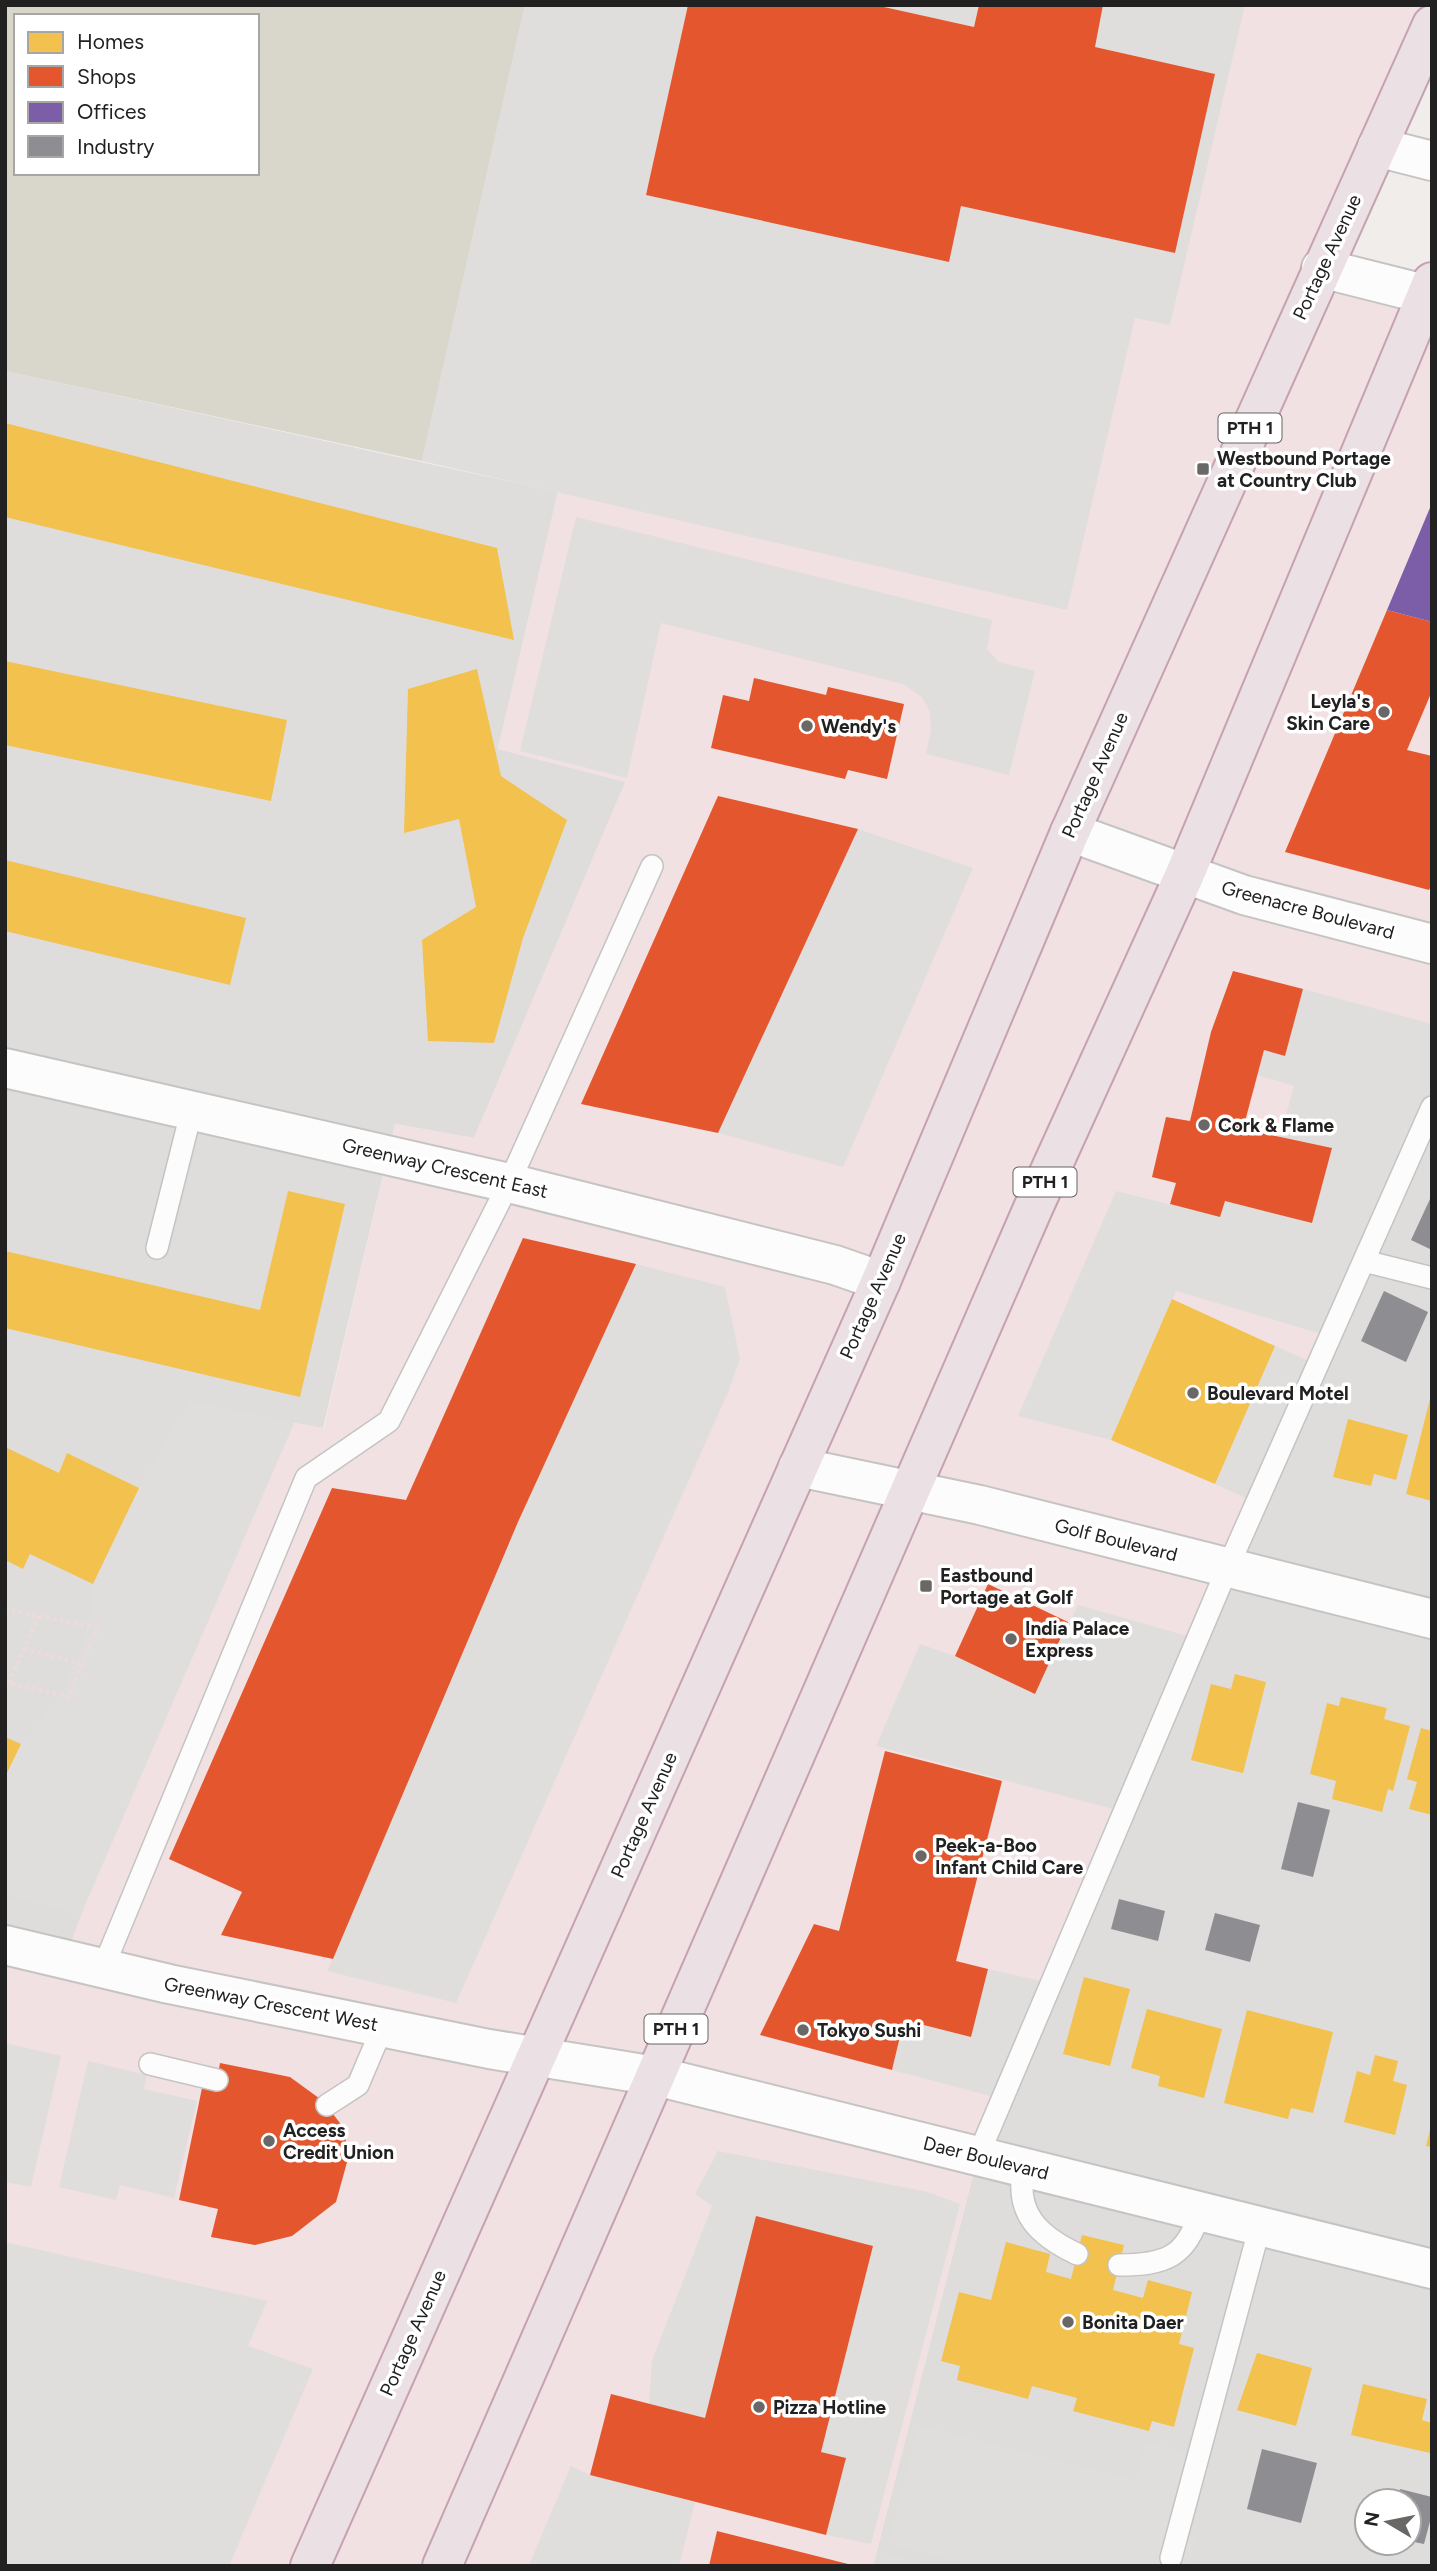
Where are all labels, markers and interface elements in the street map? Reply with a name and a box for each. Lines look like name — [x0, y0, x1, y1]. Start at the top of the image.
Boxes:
legend — [14, 14, 259, 175]
text: Homes — [77, 29, 144, 54]
text: Shops — [77, 64, 136, 89]
text: Offices — [77, 99, 146, 124]
text: Industry — [77, 134, 154, 159]
street label: Portage Avenue — [1288, 191, 1366, 323]
road number: PTH 1 — [1218, 414, 1282, 442]
place label: Westbound Portage at Country Club — [1217, 447, 1391, 492]
marker: Westbound Portage at Country Club — [1195, 461, 1211, 477]
place label: Leyla's Skin Care — [1286, 690, 1370, 735]
marker: Leyla's Skin Care — [1376, 704, 1392, 720]
street label: Portage Avenue — [1057, 708, 1133, 842]
place label: Wendy's — [821, 715, 896, 738]
marker: Wendy's — [799, 718, 815, 734]
street label: Greenacre Boulevard — [1219, 876, 1397, 944]
place label: Cork & Flame — [1218, 1114, 1334, 1137]
marker: Cork & Flame — [1196, 1117, 1212, 1133]
street label: Greenway Crescent East — [340, 1133, 550, 1203]
road number: PTH 1 — [1014, 1168, 1076, 1196]
street label: Portage Avenue — [835, 1229, 911, 1363]
place label: Boulevard Motel — [1207, 1382, 1349, 1405]
marker: Boulevard Motel — [1185, 1385, 1201, 1401]
street label: Golf Boulevard — [1052, 1514, 1180, 1566]
place label: Eastbound Portage at Golf — [940, 1564, 1074, 1609]
marker: Eastbound Portage at Golf — [918, 1578, 934, 1594]
place label: India Palace Express — [1025, 1617, 1130, 1662]
marker: India Palace Express — [1003, 1631, 1019, 1647]
street label: Portage Avenue — [606, 1748, 682, 1882]
place label: Peek-a-Boo Infant Child Care — [935, 1834, 1084, 1879]
marker: Peek-a-Boo Infant Child Care — [913, 1848, 929, 1864]
street label: Greenway Crescent West — [162, 1972, 380, 2036]
road number: PTH 1 — [644, 2014, 708, 2043]
place label: Tokyo Sushi — [817, 2019, 921, 2042]
marker: Tokyo Sushi — [795, 2022, 811, 2038]
place label: Access Credit Union — [283, 2119, 394, 2164]
street label: Daer Boulevard — [921, 2131, 1051, 2185]
marker: Access Credit Union — [261, 2133, 277, 2149]
street label: Portage Avenue — [375, 2266, 451, 2400]
place label: Bonita Daer — [1082, 2311, 1184, 2334]
marker: Bonita Daer — [1060, 2314, 1076, 2330]
place label: Pizza Hotline — [773, 2396, 887, 2419]
marker: Pizza Hotline — [751, 2399, 767, 2415]
north arrow — [1353, 2487, 1423, 2557]
text: N — [1359, 2510, 1384, 2528]

